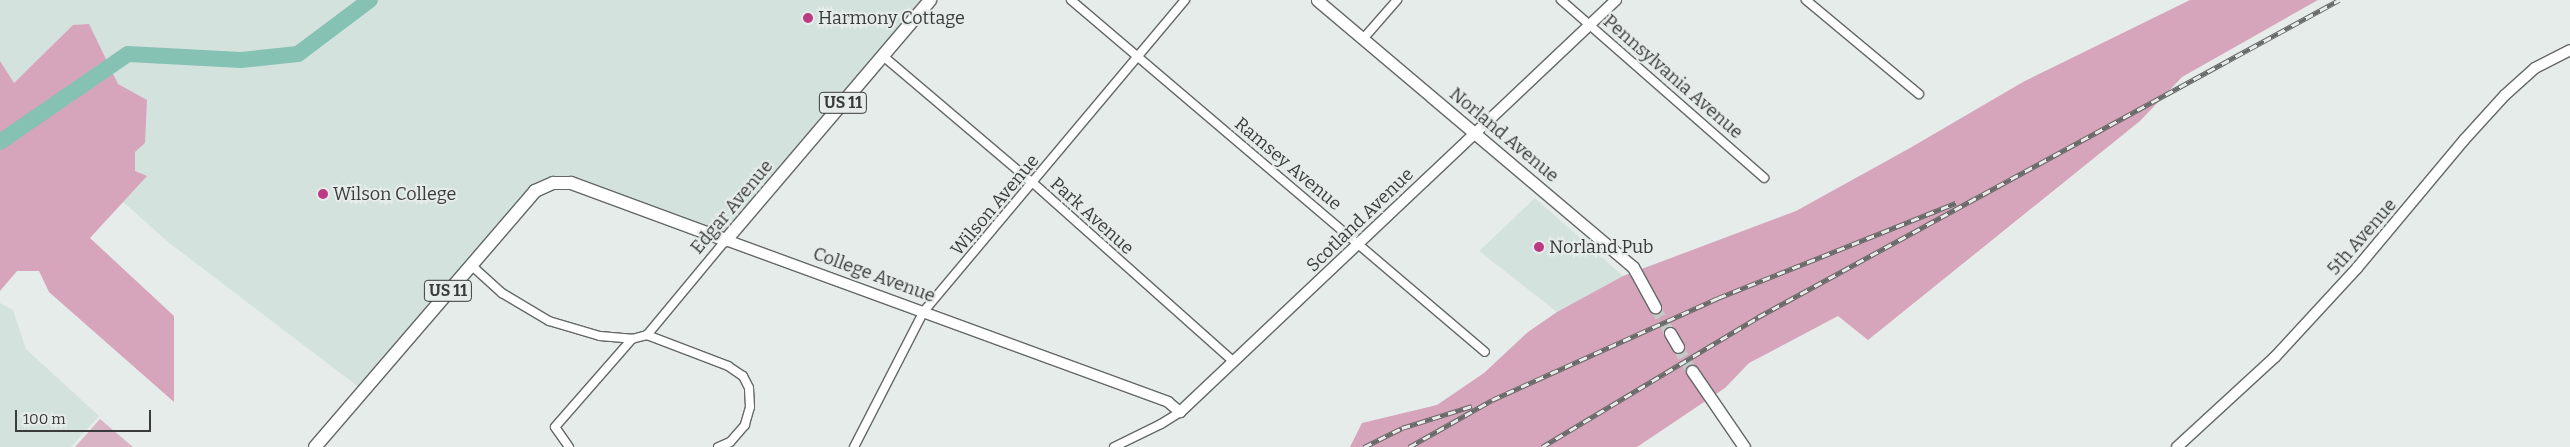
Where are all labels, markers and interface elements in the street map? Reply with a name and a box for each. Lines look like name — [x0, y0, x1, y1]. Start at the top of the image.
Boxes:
place label: Harmony Cottage — [818, 7, 965, 29]
street label: Pennsylvania Avenue — [1599, 11, 1747, 143]
marker: Harmony Cottage — [802, 12, 814, 24]
street label: Norland Avenue — [1445, 83, 1563, 187]
road number: US 11 — [818, 90, 868, 116]
street label: Ramsey Avenue — [1230, 113, 1346, 215]
street label: Wilson Avenue — [946, 150, 1044, 260]
street label: Edgar Avenue — [686, 156, 778, 258]
street label: Scotland Avenue — [1302, 164, 1418, 276]
street label: Park Avenue — [1046, 173, 1138, 259]
place label: Wilson College — [333, 183, 456, 205]
marker: Wilson College — [317, 188, 329, 200]
street label: 5th Avenue — [2323, 194, 2401, 280]
place label: Norland Pub — [1549, 236, 1653, 258]
marker: Norland Pub — [1533, 241, 1545, 253]
street label: College Avenue — [810, 243, 938, 307]
road number: US 11 — [423, 278, 473, 304]
scale bar — [18, 400, 154, 432]
text: 100 m — [23, 410, 66, 428]

